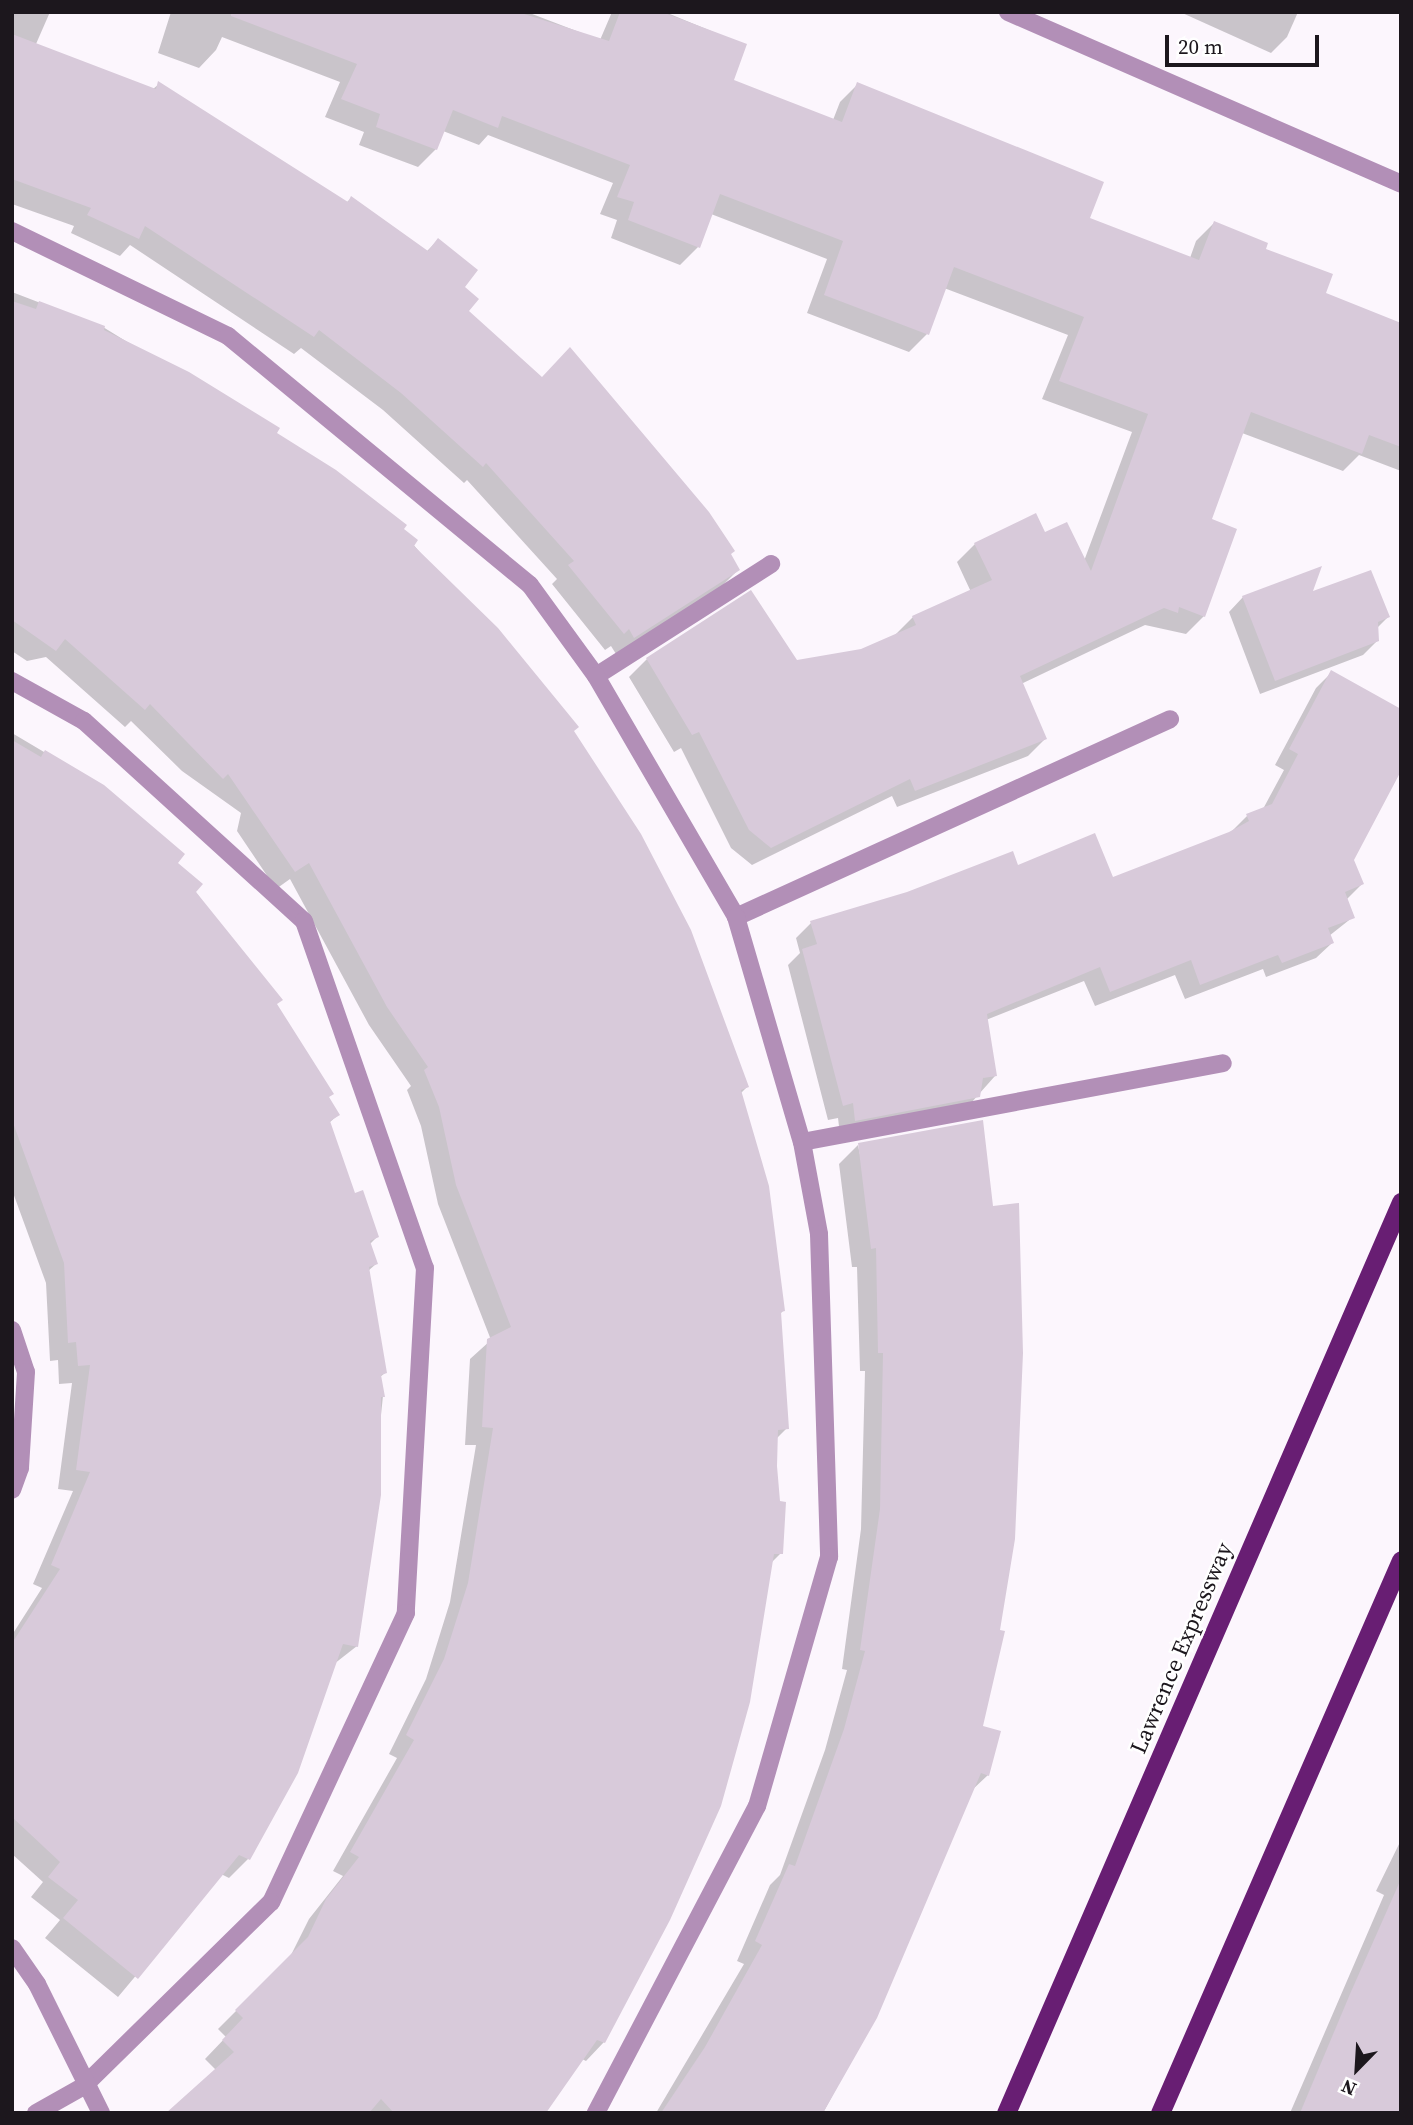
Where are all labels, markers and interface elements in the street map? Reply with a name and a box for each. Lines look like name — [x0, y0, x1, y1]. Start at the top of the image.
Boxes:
scale bar — [1168, 21, 1322, 65]
text: 20 m — [1178, 32, 1223, 61]
street label: Lawrence Expressway — [1124, 1538, 1238, 1758]
north arrow — [1322, 2034, 1392, 2104]
text: N — [1337, 2073, 1360, 2103]

